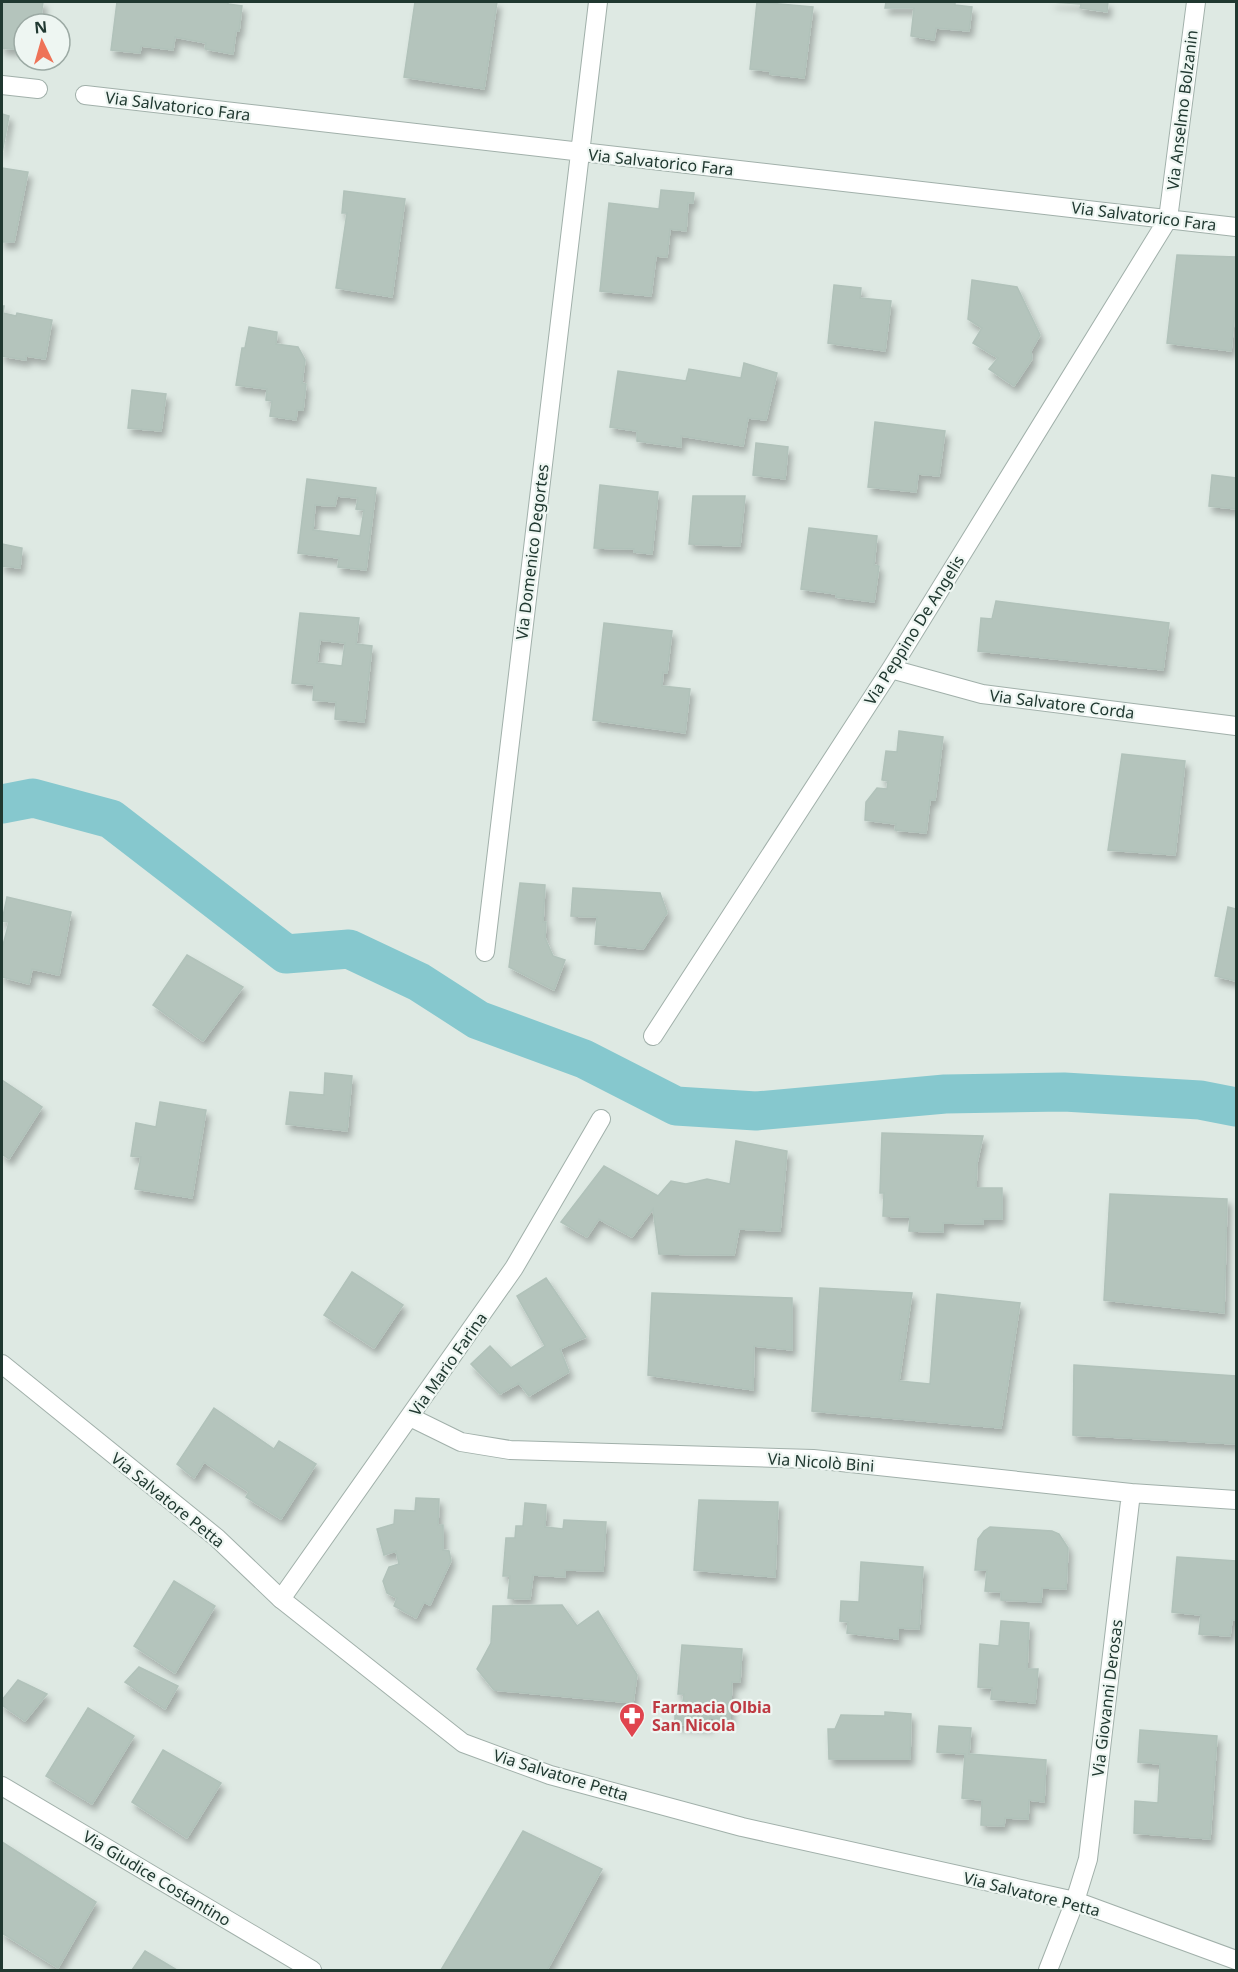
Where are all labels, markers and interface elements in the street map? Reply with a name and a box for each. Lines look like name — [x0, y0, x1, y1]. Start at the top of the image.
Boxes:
north arrow — [12, 12, 72, 72]
text: N — [33, 16, 48, 39]
street label: Via Anselmo Bolzanin — [1161, 29, 1203, 191]
street label: Via Salvatorico Fara — [104, 86, 252, 126]
street label: Via Salvatorico Fara — [587, 143, 735, 181]
street label: Via Salvatorico Fara — [1070, 196, 1218, 236]
street label: Via Domenico Degortes — [510, 463, 554, 641]
street label: Via Peppino De Angelis — [859, 551, 969, 709]
street label: Via Salvatore Corda — [988, 684, 1136, 724]
street label: Via Mario Farina — [404, 1308, 492, 1420]
street label: Via Salvatore Petta — [107, 1447, 229, 1553]
street label: Via Nicolò Bini — [767, 1447, 875, 1477]
street label: Via Giovanni Derosas — [1086, 1618, 1128, 1778]
place label: Farmacia Olbia San Nicola — [652, 1696, 771, 1736]
pharmacy icon: Farmacia Olbia San Nicola — [617, 1701, 647, 1739]
street label: Via Salvatore Petta — [491, 1744, 631, 1806]
street label: Via Giudice Costantino — [79, 1825, 235, 1931]
street label: Via Salvatore Petta — [961, 1866, 1103, 1922]

